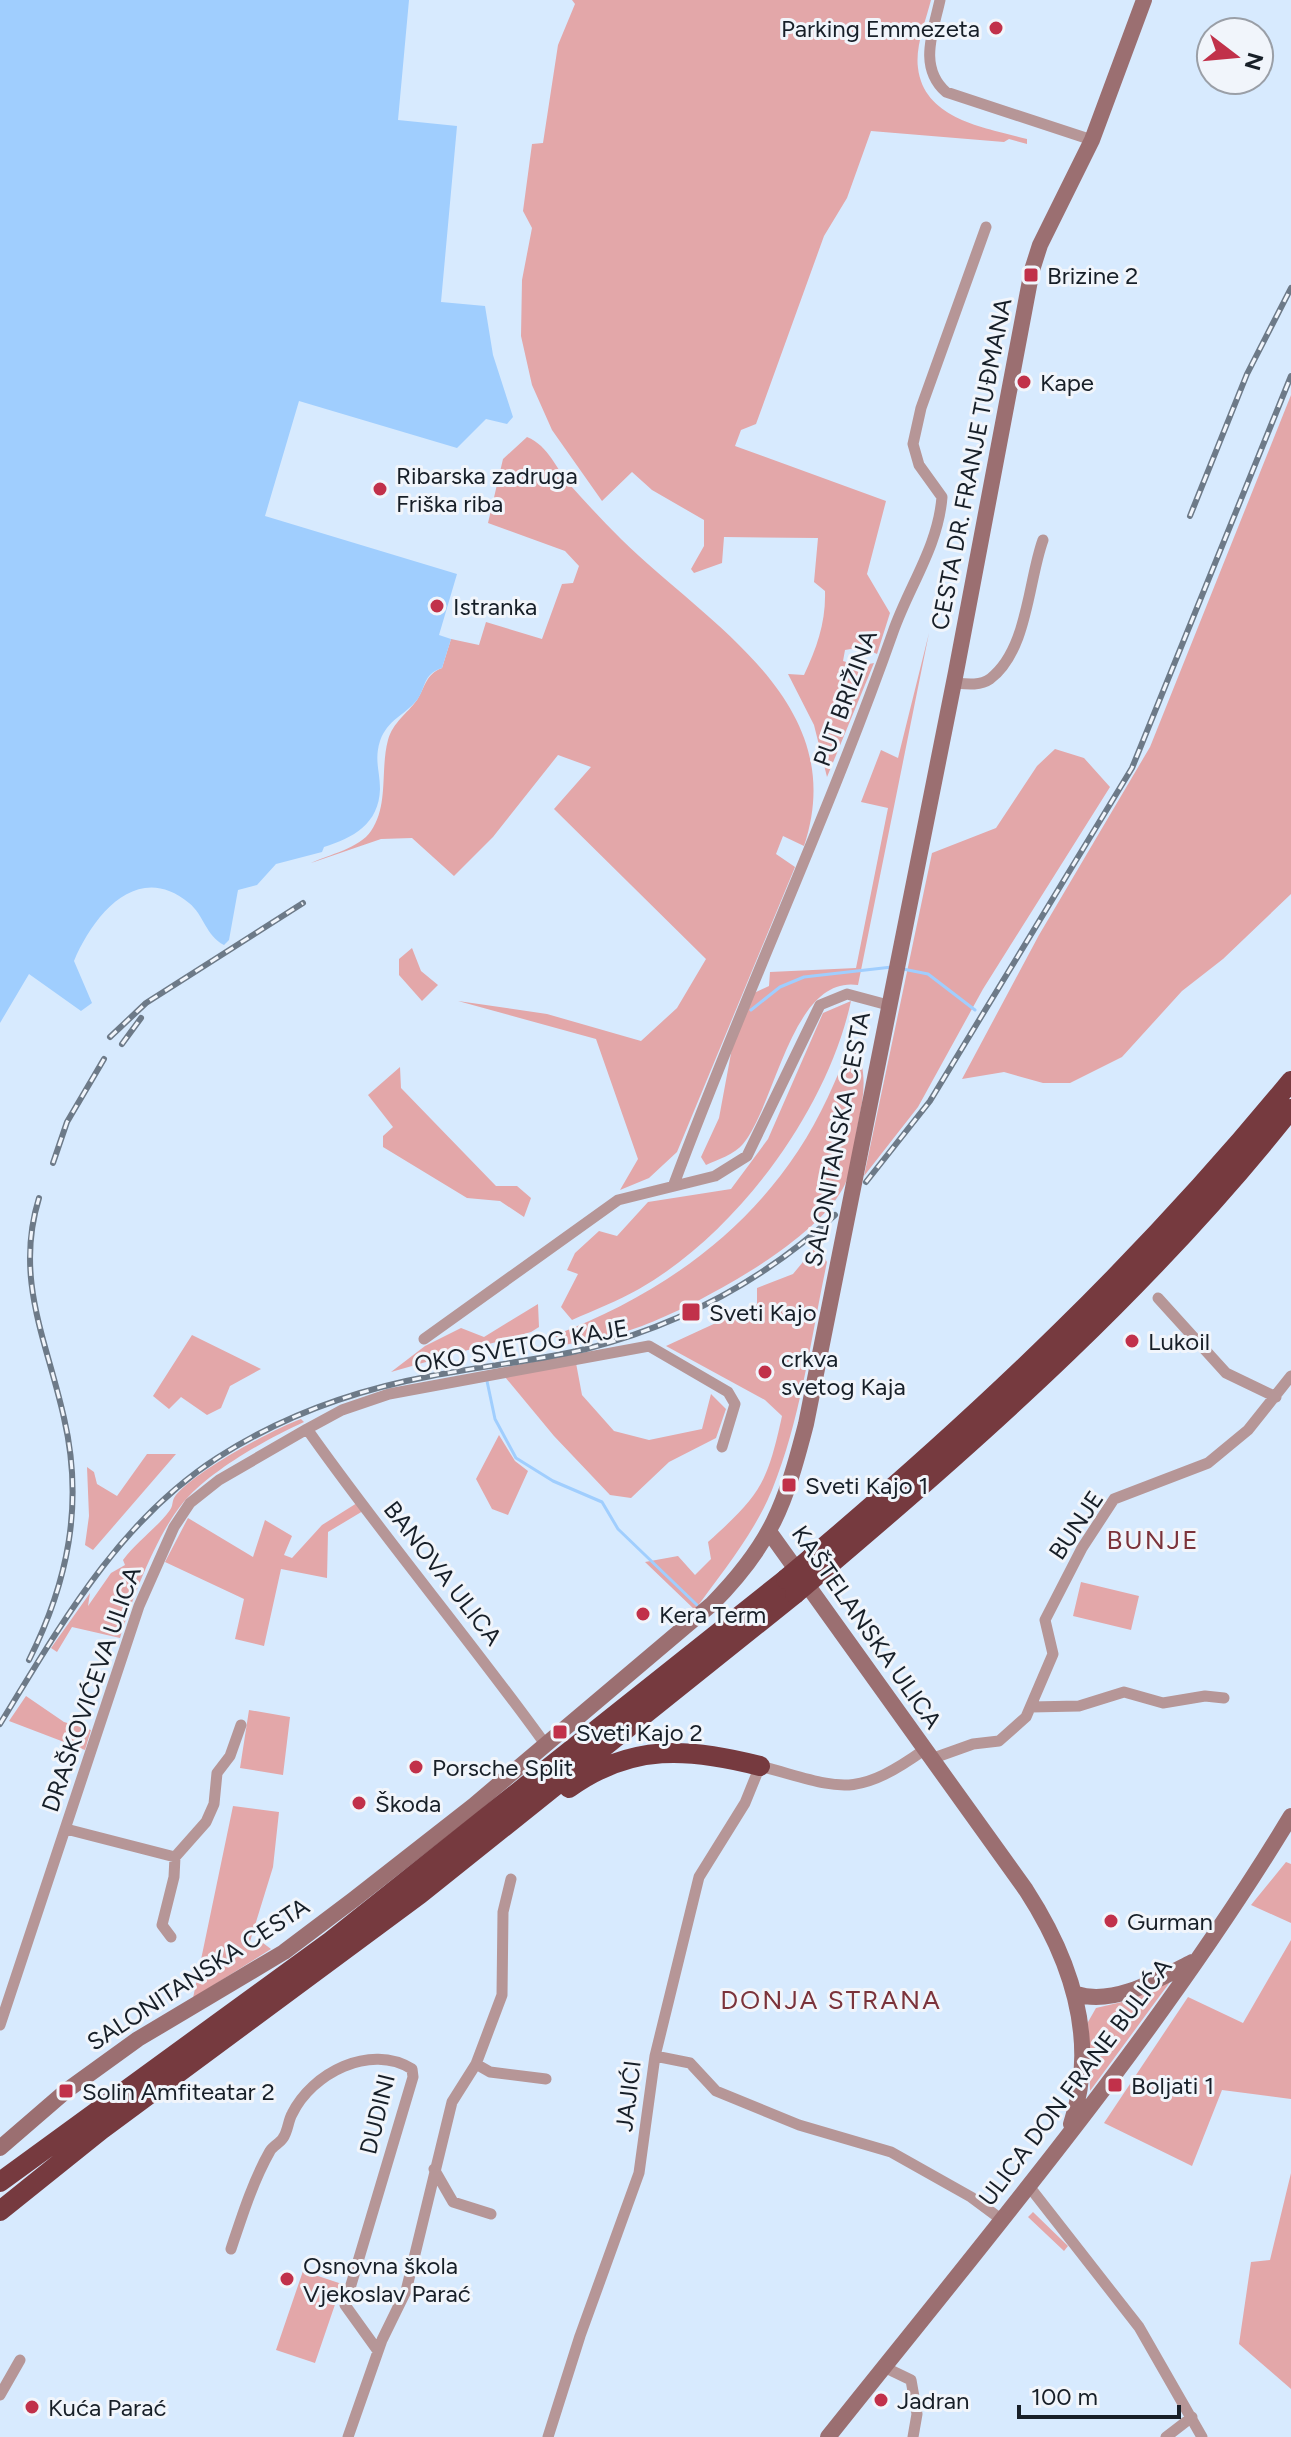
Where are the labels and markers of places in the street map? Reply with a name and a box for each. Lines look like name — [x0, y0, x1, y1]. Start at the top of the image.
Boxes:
place label: Parking Emmezeta — [781, 14, 980, 43]
marker: Parking Emmezeta — [987, 19, 1005, 37]
place label: Brizine 2 — [1047, 261, 1139, 290]
marker: Brizine 2 — [1022, 266, 1040, 284]
place label: Kape — [1040, 368, 1094, 397]
marker: Kape — [1015, 373, 1033, 391]
place label: Ribarska zadruga Friška riba — [396, 461, 578, 518]
marker: Ribarska zadruga Friška riba — [371, 480, 389, 498]
place label: Istranka — [453, 592, 537, 621]
marker: Istranka — [428, 597, 446, 615]
place label: Sveti Kajo — [709, 1298, 817, 1327]
marker: Sveti Kajo — [680, 1301, 702, 1323]
place label: Lukoil — [1148, 1327, 1210, 1356]
marker: Lukoil — [1123, 1332, 1141, 1350]
place label: crkva svetog Kaja — [781, 1344, 906, 1401]
marker: crkva svetog Kaja — [756, 1363, 774, 1381]
place label: Sveti Kajo 1 — [805, 1471, 929, 1500]
marker: Sveti Kajo 1 — [780, 1476, 798, 1494]
place label: Kera Term — [659, 1600, 766, 1629]
marker: Kera Term — [634, 1605, 652, 1623]
place label: Sveti Kajo 2 — [576, 1718, 703, 1747]
marker: Sveti Kajo 2 — [551, 1723, 569, 1741]
place label: Porsche Split — [432, 1753, 573, 1782]
marker: Porsche Split — [407, 1758, 425, 1776]
place label: Škoda — [375, 1789, 441, 1818]
marker: Škoda — [350, 1794, 368, 1812]
place label: Gurman — [1127, 1907, 1213, 1936]
marker: Gurman — [1102, 1912, 1120, 1930]
place label: Boljati 1 — [1131, 2071, 1214, 2100]
marker: Boljati 1 — [1106, 2076, 1124, 2094]
place label: Solin Amfiteatar 2 — [82, 2077, 275, 2106]
marker: Solin Amfiteatar 2 — [57, 2082, 75, 2100]
place label: Osnovna škola Vjekoslav Parać — [303, 2251, 471, 2308]
marker: Osnovna škola Vjekoslav Parać — [278, 2270, 296, 2288]
place label: Jadran — [897, 2386, 969, 2415]
marker: Jadran — [872, 2391, 890, 2409]
place label: Kuća Parać — [48, 2393, 166, 2422]
marker: Kuća Parać — [23, 2398, 41, 2416]

